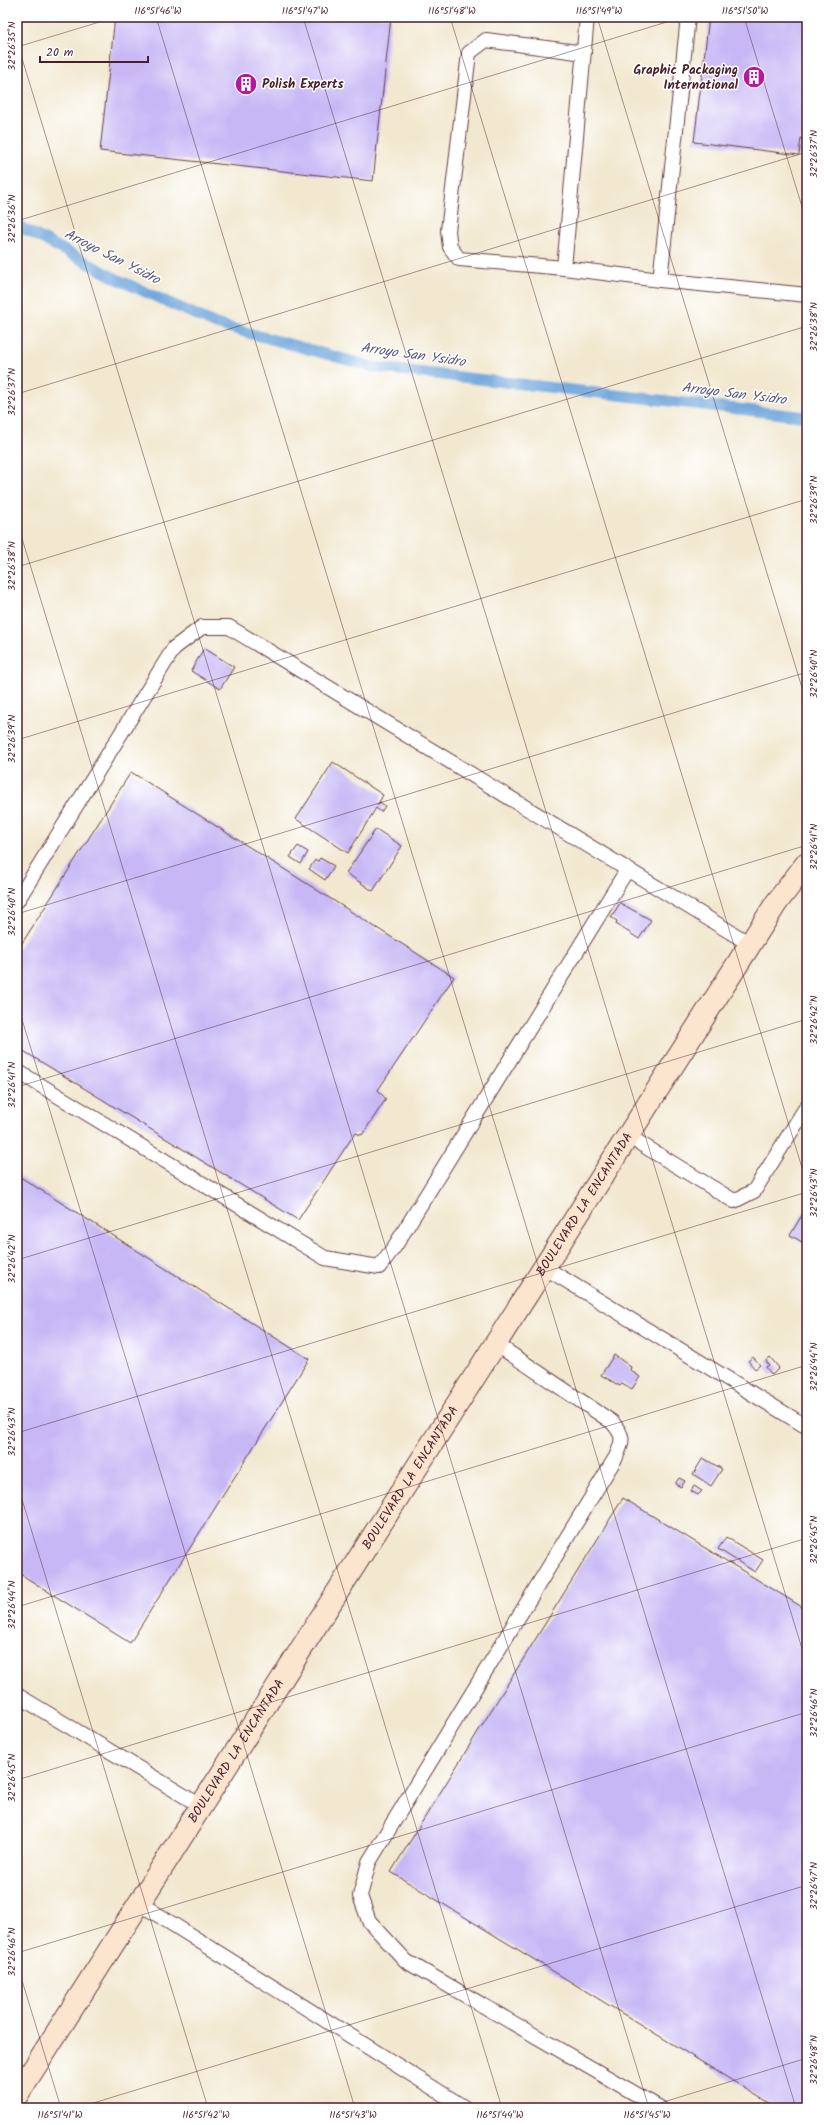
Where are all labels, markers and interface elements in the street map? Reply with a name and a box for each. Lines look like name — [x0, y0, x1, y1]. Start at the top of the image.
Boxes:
text: 116°51'46"W — [134, 3, 182, 19]
text: 116°51'47"W — [282, 3, 328, 19]
text: 116°51'48"W — [428, 3, 476, 19]
text: 116°51'49"W — [576, 3, 623, 19]
text: 116°51'50"W — [722, 3, 769, 19]
text: 32°26'35"N — [4, 21, 20, 70]
scale bar — [40, 38, 148, 64]
text: 20 m — [46, 43, 74, 62]
place label: Graphic Packaging International — [634, 60, 739, 96]
building icon: Graphic Packaging International — [741, 64, 767, 90]
building icon: Polish Experts — [233, 71, 259, 97]
place label: Polish Experts — [262, 74, 344, 95]
text: 32°26'37"N — [806, 130, 822, 178]
text: 32°26'36"N — [4, 194, 20, 244]
water label: Arroyo San Ysidro — [60, 223, 165, 291]
text: 32°26'38"N — [806, 302, 822, 352]
water label: Arroyo San Ysidro — [359, 337, 468, 373]
text: 32°26'37"N — [4, 368, 20, 416]
water label: Arroyo San Ysidro — [681, 377, 789, 412]
text: 32°26'39"N — [806, 476, 822, 524]
text: 32°26'38"N — [4, 541, 20, 591]
text: 32°26'40"N — [806, 650, 822, 698]
text: 32°26'39"N — [4, 715, 20, 763]
text: 32°26'41"N — [806, 824, 822, 870]
text: 32°26'40"N — [4, 888, 20, 936]
text: 32°26'42"N — [806, 995, 822, 1045]
text: 32°26'41"N — [4, 1062, 20, 1108]
street label: BOULEVARD LA ENCANTADA — [531, 1128, 638, 1280]
text: 32°26'43"N — [806, 1168, 822, 1218]
text: 32°26'42"N — [4, 1234, 20, 1284]
text: 32°26'44"N — [806, 1342, 822, 1391]
street label: BOULEVARD LA ENCANTADA — [357, 1401, 464, 1554]
text: 32°26'43"N — [4, 1407, 20, 1457]
text: 32°26'45"N — [806, 1515, 822, 1564]
text: 32°26'44"N — [4, 1580, 20, 1629]
street label: BOULEVARD LA ENCANTADA — [182, 1675, 290, 1827]
text: 32°26'46"N — [806, 1688, 822, 1737]
text: 32°26'45"N — [4, 1753, 20, 1802]
text: 32°26'47"N — [806, 1862, 822, 1910]
text: 32°26'46"N — [4, 1927, 20, 1976]
text: 32°26'48"N — [806, 2035, 822, 2085]
text: 116°51'41"W — [38, 2107, 83, 2123]
text: 116°51'42"W — [182, 2107, 230, 2123]
text: 116°51'43"W — [329, 2107, 377, 2123]
text: 116°51'44"W — [476, 2107, 524, 2123]
text: 116°51'45"W — [623, 2107, 671, 2123]

